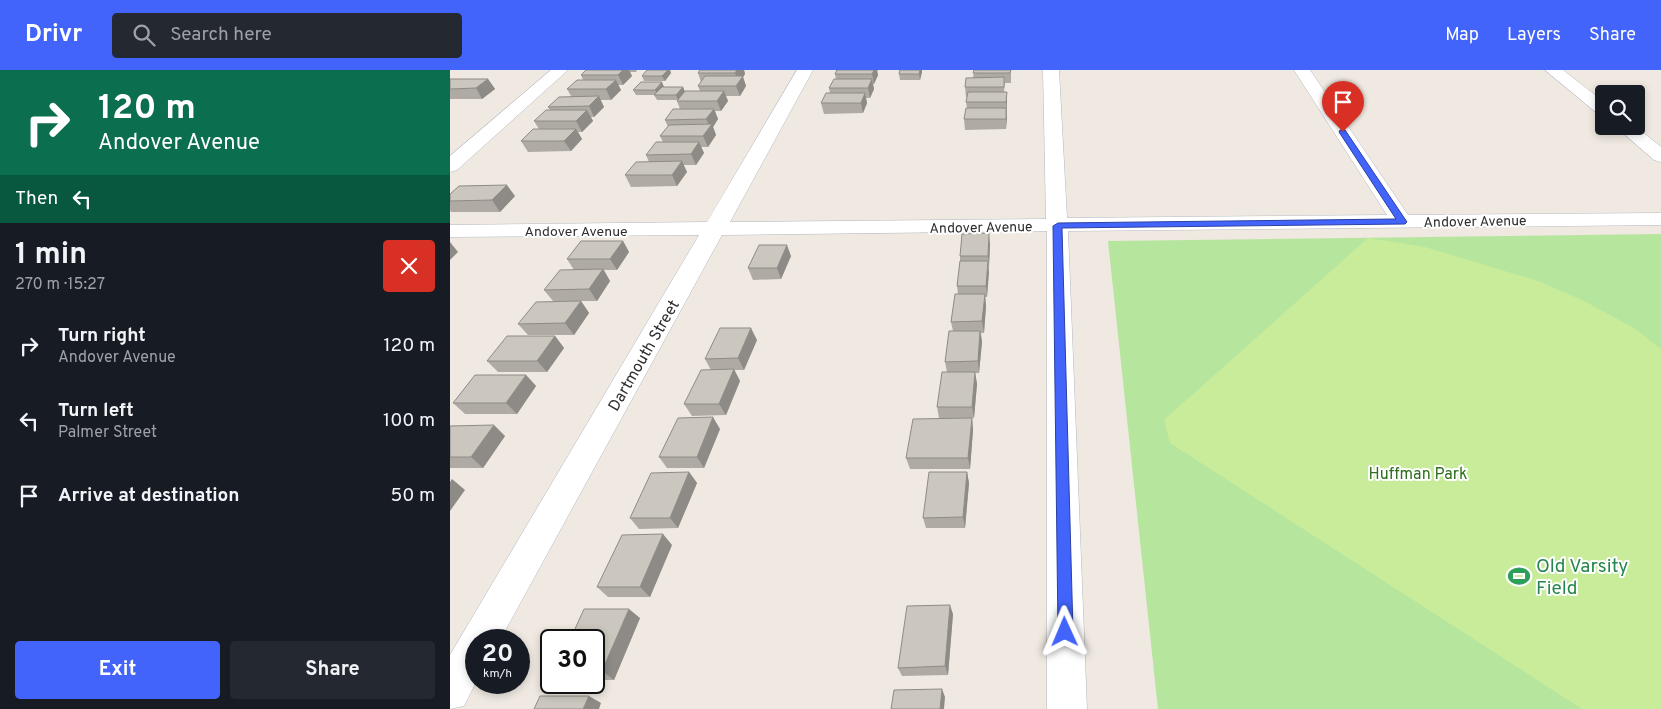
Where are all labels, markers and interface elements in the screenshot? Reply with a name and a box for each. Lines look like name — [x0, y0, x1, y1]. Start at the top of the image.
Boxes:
search box — [112, 13, 462, 58]
text: Drivr — [25, 20, 82, 50]
icon: search — [130, 21, 158, 49]
text: Search here — [170, 23, 272, 47]
text: Map — [1445, 24, 1479, 47]
text: Layers — [1507, 24, 1561, 47]
text: Share — [1589, 24, 1636, 47]
pin — [1322, 81, 1364, 132]
map controls — [1595, 85, 1645, 135]
button: search — [1595, 85, 1645, 135]
text: 120 m — [98, 87, 196, 131]
icon: arrive — [1329, 88, 1357, 116]
icon: right — [15, 90, 80, 155]
text: Andover Avenue — [98, 130, 260, 157]
icon: left — [68, 185, 96, 213]
text: Then — [15, 187, 58, 211]
street label: Andover Avenue — [1423, 213, 1527, 232]
street label: Andover Avenue — [929, 219, 1033, 238]
street label: Andover Avenue — [525, 224, 627, 241]
text: 1 min — [15, 237, 87, 274]
button: close — [383, 240, 435, 292]
text: 270 m · 15:27 — [15, 275, 105, 295]
street label: Dartmouth Street — [605, 297, 685, 415]
text: Turn right — [58, 324, 146, 348]
icon: right — [15, 332, 43, 360]
text: 120 m — [384, 334, 435, 358]
text: Andover Avenue — [58, 348, 176, 368]
text: Turn left — [58, 399, 134, 423]
icon: left — [15, 407, 43, 435]
text: 100 m — [383, 409, 435, 433]
text: Palmer Street — [58, 423, 157, 443]
park label: Huffman Park — [1368, 465, 1468, 485]
icon: arrive — [15, 482, 43, 510]
text: Arrive at destination — [58, 484, 239, 508]
text: 50 m — [390, 484, 435, 508]
place label: Old Varsity Field — [1536, 555, 1628, 601]
sports icon: Old Varsity Field — [1506, 563, 1532, 589]
position arrow — [1038, 605, 1090, 657]
speed limit sign: 30 — [540, 629, 605, 694]
text: 20 — [482, 639, 513, 671]
button: Exit — [15, 641, 220, 699]
button: Share — [230, 641, 435, 699]
text: km/h — [483, 666, 512, 682]

